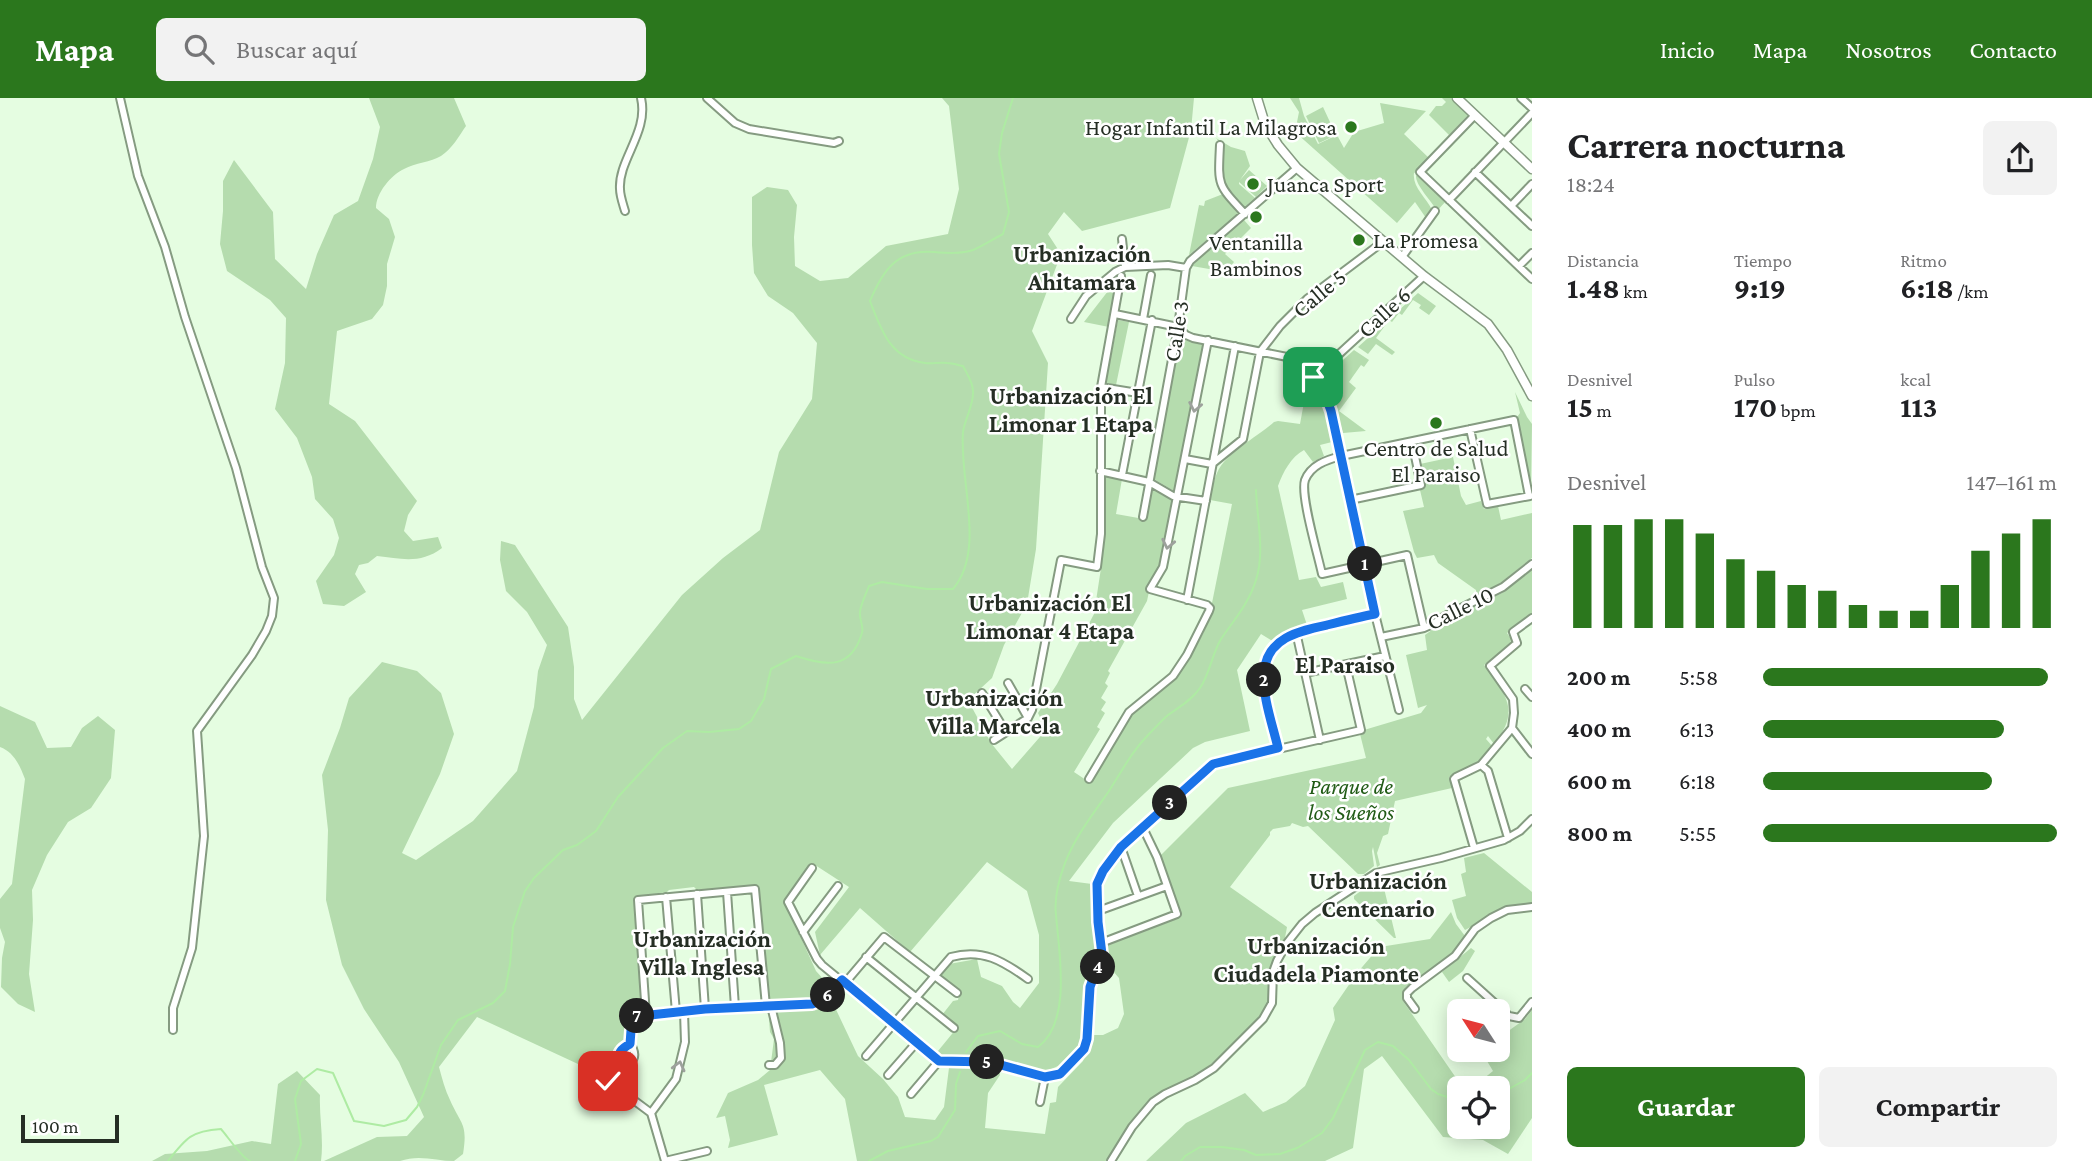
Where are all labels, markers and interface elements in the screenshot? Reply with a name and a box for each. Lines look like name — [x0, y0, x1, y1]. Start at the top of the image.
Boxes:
search box — [156, 18, 646, 81]
icon: search — [180, 30, 218, 68]
text: Mapa — [35, 31, 114, 68]
text: Buscar aquí — [236, 35, 357, 64]
text: Inicio — [1660, 36, 1715, 63]
text: Mapa — [1753, 36, 1807, 63]
text: Nosotros — [1845, 36, 1932, 63]
text: Contacto — [1970, 36, 2057, 63]
place label: Hogar Infantil La Milagrosa — [1085, 114, 1337, 140]
marker: Hogar Infantil La Milagrosa — [1343, 119, 1359, 135]
button: share — [1983, 121, 2057, 195]
text: Carrera nocturna — [1567, 124, 1845, 166]
place label: Juanca Sport — [1265, 171, 1384, 197]
text: 18:24 — [1567, 171, 1615, 197]
marker: Juanca Sport — [1245, 176, 1261, 192]
marker: Ventanilla Bambinos — [1248, 209, 1264, 225]
place label: La Promesa — [1373, 227, 1479, 253]
place label: Ventanilla Bambinos — [1209, 229, 1303, 281]
marker: La Promesa — [1351, 232, 1367, 248]
district label: Urbanización Ahitamara — [1013, 240, 1151, 295]
text: Distancia — [1567, 250, 1639, 271]
text: Tiempo — [1734, 250, 1792, 271]
text: Ritmo — [1900, 250, 1947, 271]
street label: Calle 5 — [1287, 263, 1351, 323]
text: 1.48 — [1567, 271, 1620, 304]
text: 9:19 — [1734, 271, 1786, 304]
text: 6:18 — [1900, 271, 1954, 304]
street label: Calle 6 — [1352, 281, 1416, 343]
text: km — [1620, 281, 1648, 302]
text: /km — [1954, 281, 1988, 302]
street label: Calle 3 — [1158, 299, 1194, 363]
pin — [1283, 347, 1343, 407]
icon: arrive — [1294, 358, 1332, 396]
text: Desnivel — [1567, 369, 1633, 390]
text: Pulso — [1734, 369, 1775, 390]
text: kcal — [1900, 369, 1931, 390]
district label: Urbanización El Limonar 1 Etapa — [989, 382, 1154, 437]
text: 15 — [1567, 390, 1593, 423]
text: 170 — [1734, 390, 1777, 423]
text: 113 — [1900, 390, 1937, 423]
text: m — [1593, 400, 1612, 421]
text: bpm — [1777, 400, 1816, 421]
one-way arrow — [1188, 401, 1203, 413]
marker: Centro de Salud El Paraiso — [1428, 415, 1444, 431]
place label: Centro de Salud El Paraiso — [1363, 435, 1509, 487]
text: Desnivel — [1567, 469, 1646, 495]
text: 147–161 m — [1967, 469, 2057, 495]
one-way arrow — [1161, 538, 1176, 550]
pin: 1 — [1348, 546, 1382, 582]
text: 1 — [1361, 553, 1368, 574]
street label: Calle 10 — [1422, 581, 1498, 635]
district label: Urbanización El Limonar 4 Etapa — [966, 589, 1135, 644]
district label: El Paraiso — [1295, 651, 1395, 678]
pin: 2 — [1246, 662, 1282, 698]
text: 200 m — [1567, 664, 1631, 690]
text: 5:58 — [1679, 664, 1718, 690]
text: 2 — [1259, 669, 1268, 690]
district label: Urbanización Villa Marcela — [925, 684, 1063, 739]
text: 400 m — [1567, 716, 1631, 742]
text: 6:13 — [1679, 716, 1715, 742]
text: 600 m — [1567, 768, 1631, 794]
text: 6:18 — [1679, 768, 1716, 794]
park label: Parque de los Sueños — [1308, 773, 1395, 825]
pin: 3 — [1152, 786, 1188, 820]
text: 3 — [1165, 792, 1174, 813]
text: 800 m — [1567, 820, 1632, 846]
text: 5:55 — [1679, 820, 1717, 846]
district label: Urbanización Centenario — [1309, 867, 1447, 922]
district label: Urbanización Villa Inglesa — [633, 925, 771, 980]
district label: Urbanización Ciudadela Piamonte — [1213, 932, 1419, 987]
pin: 4 — [1080, 950, 1116, 984]
text: 4 — [1092, 956, 1103, 977]
pin: 6 — [810, 978, 846, 1012]
text: 6 — [822, 984, 833, 1005]
pin: 7 — [620, 998, 654, 1034]
north arrow — [1447, 999, 1510, 1062]
map controls — [1447, 999, 1510, 1139]
text: 7 — [632, 1005, 641, 1026]
pin: 5 — [970, 1044, 1004, 1080]
pin — [578, 1051, 638, 1111]
text: 5 — [982, 1051, 991, 1072]
one-way arrow — [671, 1060, 685, 1072]
icon: check — [589, 1062, 627, 1100]
button: Guardar — [1567, 1067, 1805, 1147]
button: Compartir — [1819, 1067, 2057, 1147]
button: locate — [1447, 1076, 1510, 1139]
scale bar — [21, 1112, 119, 1144]
text: 100 m — [32, 1116, 79, 1137]

